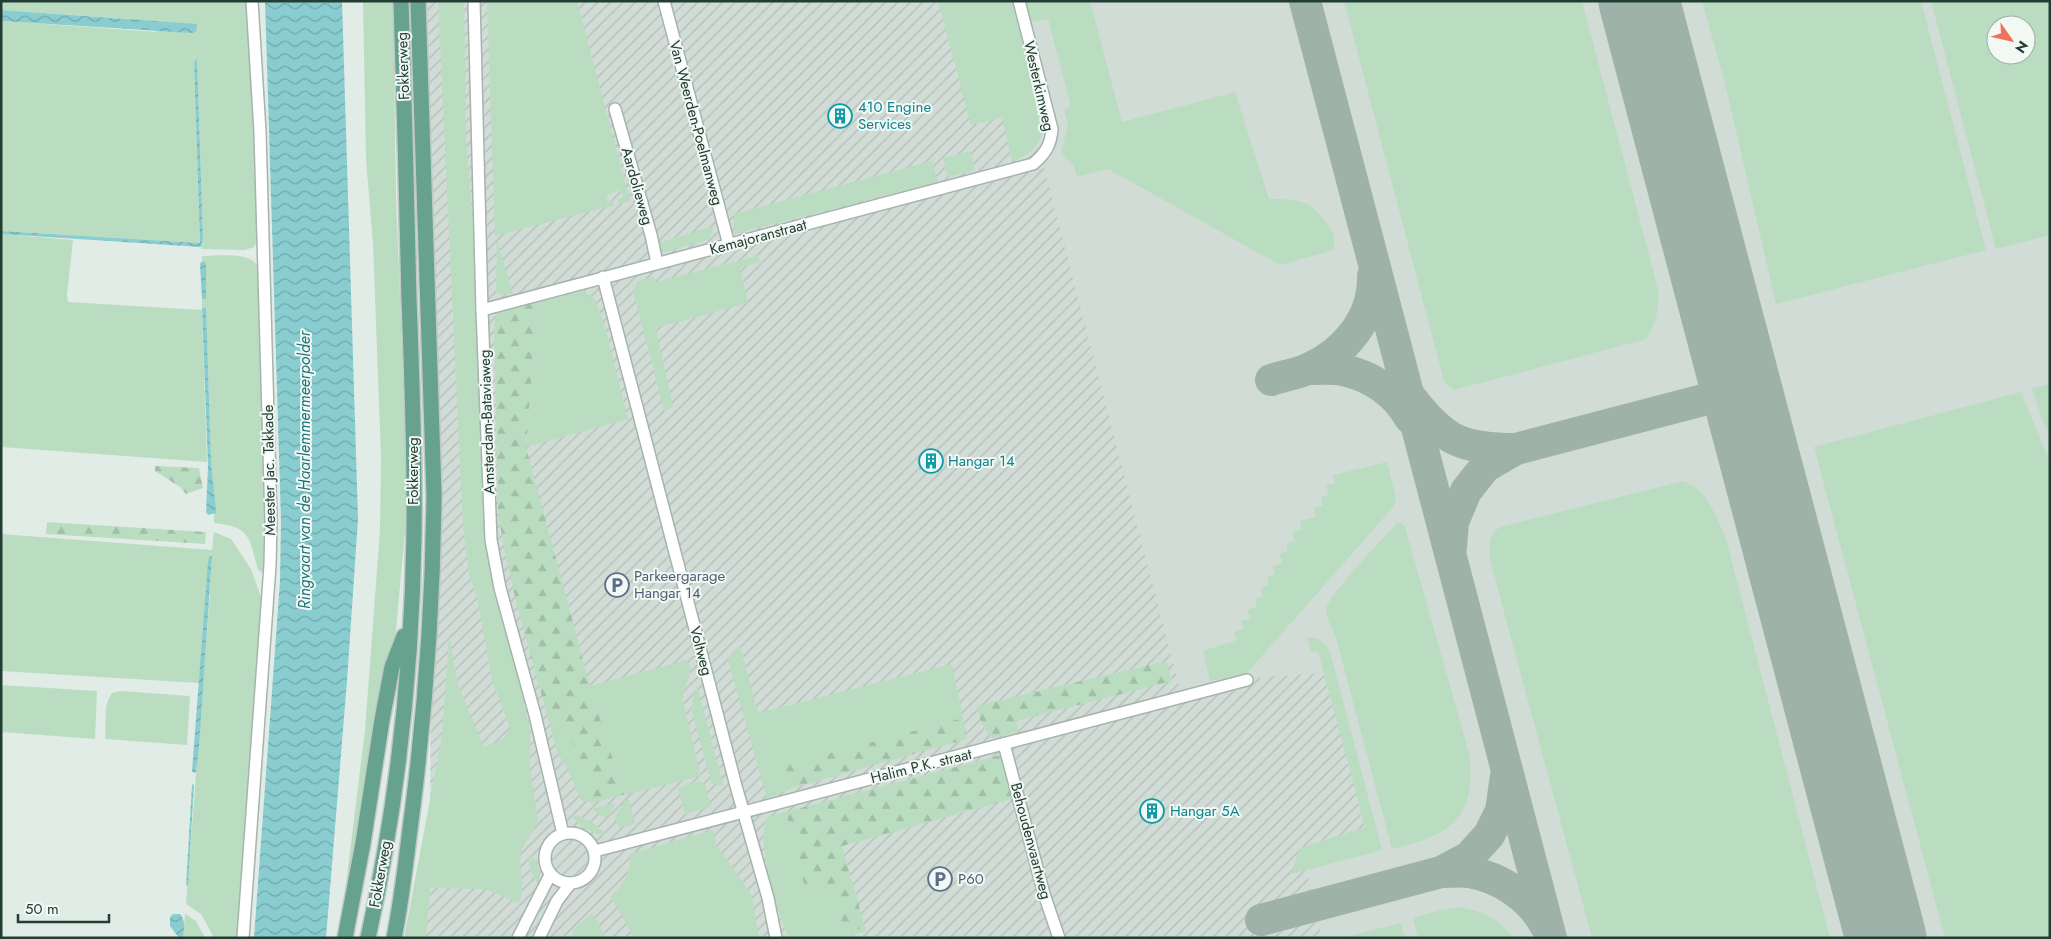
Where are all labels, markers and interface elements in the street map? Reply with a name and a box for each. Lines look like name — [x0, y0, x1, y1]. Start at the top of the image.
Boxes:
north arrow — [1986, 15, 2036, 65]
street label: Fokkerweg — [391, 32, 415, 100]
text: N — [2010, 37, 2033, 57]
street label: Van Weerden-Poelmanweg — [663, 38, 729, 208]
street label: Westerkimweg — [1018, 39, 1060, 133]
place label: 410 Engine Services — [858, 96, 931, 135]
building icon: 410 Engine Services — [827, 103, 853, 129]
street label: Aardolieweg — [615, 144, 659, 228]
street label: Kemajoranstraat — [707, 213, 809, 261]
water label: Ringvaart van de Haarlemmermeerpolder — [293, 329, 316, 609]
street label: Amsterdam-Bataviaweg — [473, 349, 501, 495]
street label: Meester Jac. Takkade — [257, 404, 281, 536]
street label: Fokkerweg — [402, 437, 424, 505]
building icon: Hangar 14 — [918, 448, 944, 474]
place label: Hangar 14 — [948, 450, 1015, 472]
place label: Parkeergarage Hangar 14 — [634, 565, 726, 604]
parking icon: Parkeergarage Hangar 14 — [604, 572, 630, 598]
street label: Voltweg — [684, 624, 718, 678]
street label: Halim P.K. straat — [868, 743, 974, 789]
street label: Behoudenvaartweg — [1005, 780, 1057, 902]
building icon: Hangar 5A — [1139, 798, 1165, 824]
place label: Hangar 5A — [1170, 800, 1240, 822]
street label: Fokkerweg — [363, 839, 397, 909]
parking icon: P60 — [927, 866, 953, 892]
place label: P60 — [958, 868, 984, 890]
scale bar — [18, 892, 109, 924]
text: 50 m — [25, 898, 59, 920]

